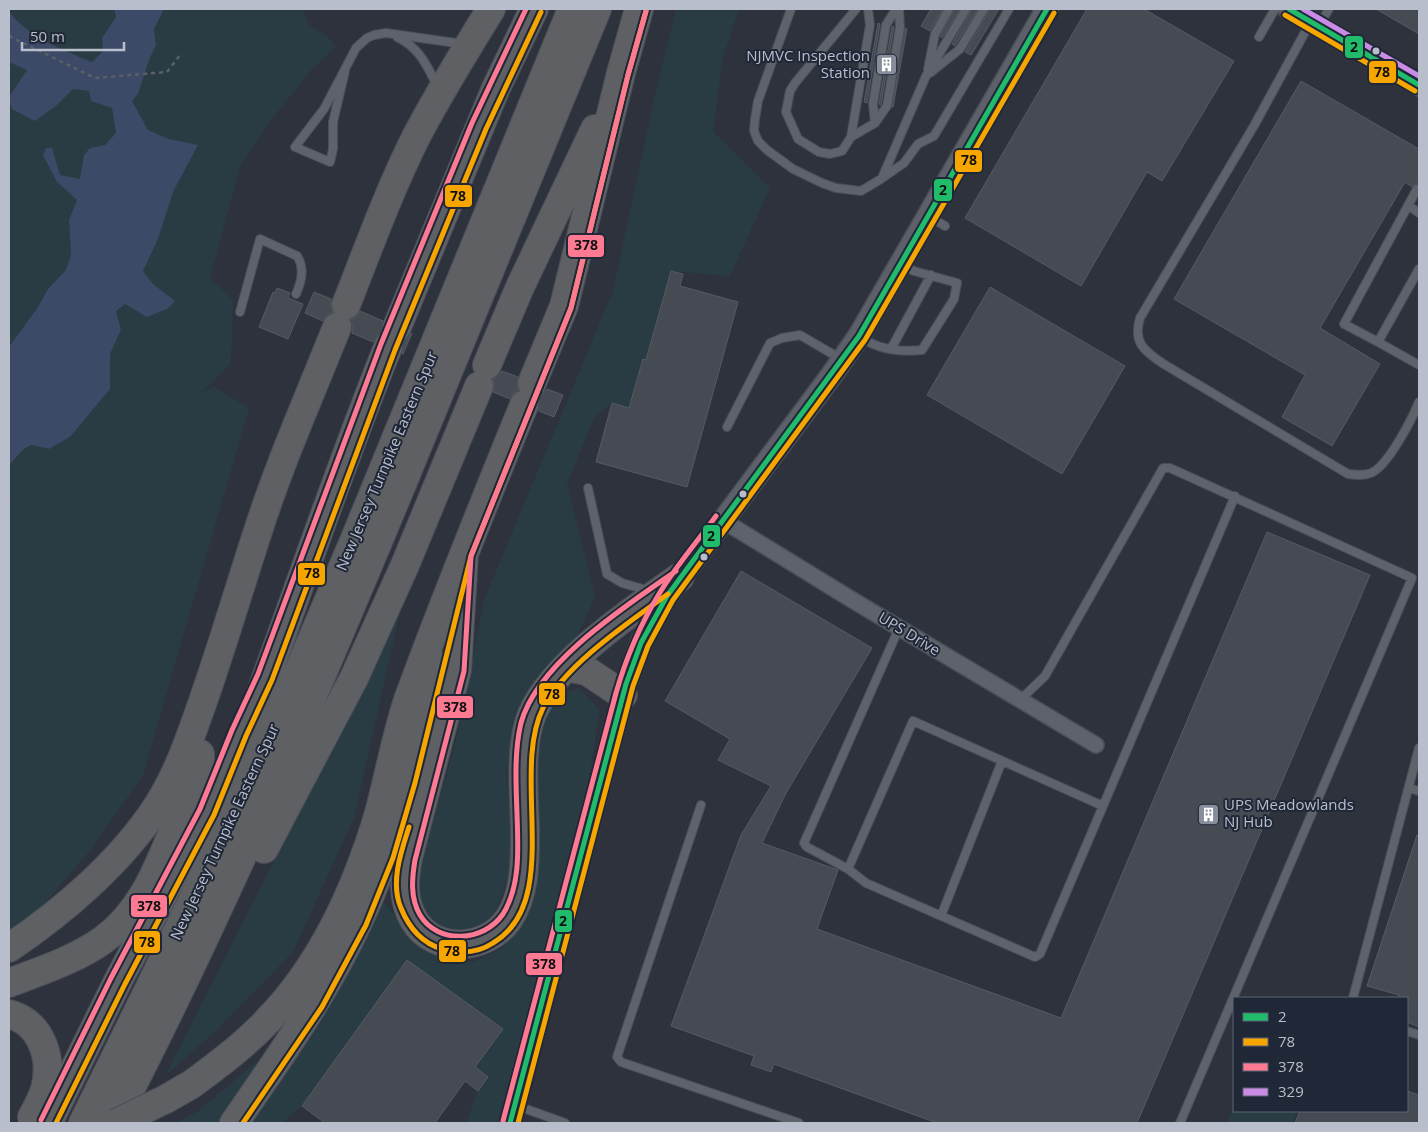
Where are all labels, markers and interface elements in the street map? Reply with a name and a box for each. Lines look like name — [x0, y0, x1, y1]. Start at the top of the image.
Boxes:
scale bar — [22, 20, 125, 52]
text: 50 m — [30, 26, 65, 46]
line badge: 2 — [1344, 35, 1364, 59]
text: 2 — [1350, 37, 1358, 56]
place label: NJMVC Inspection Station — [746, 45, 870, 82]
unlabelled marker — [1371, 46, 1381, 56]
building icon: NJMVC Inspection Station — [874, 53, 898, 77]
line badge: 78 — [1368, 60, 1397, 84]
text: 78 — [1374, 62, 1390, 81]
line badge: 78 — [954, 149, 983, 173]
text: 78 — [961, 150, 977, 169]
line badge: 2 — [933, 178, 953, 202]
text: 2 — [939, 180, 947, 199]
line badge: 78 — [444, 184, 473, 208]
text: 78 — [450, 186, 466, 205]
line badge: 378 — [567, 234, 605, 258]
text: 378 — [574, 235, 598, 254]
street label: New Jersey Turnpike Eastern Spur — [331, 348, 441, 573]
unlabelled marker — [738, 489, 748, 499]
line badge: 2 — [702, 524, 721, 548]
text: 2 — [707, 526, 715, 545]
unlabelled marker — [699, 552, 709, 562]
line badge: 78 — [297, 562, 326, 586]
text: 78 — [304, 563, 320, 582]
street label: UPS Drive — [875, 607, 944, 659]
line badge: 78 — [538, 682, 566, 706]
text: 78 — [544, 684, 560, 703]
line badge: 378 — [436, 695, 474, 719]
text: 378 — [443, 697, 467, 716]
street label: New Jersey Turnpike Eastern Spur — [165, 720, 283, 943]
place label: UPS Meadowlands NJ Hub — [1224, 794, 1354, 831]
building icon: UPS Meadowlands NJ Hub — [1196, 802, 1220, 826]
line badge: 378 — [130, 894, 168, 918]
text: 378 — [137, 896, 161, 915]
line badge: 2 — [554, 909, 573, 933]
text: 2 — [559, 911, 567, 930]
line badge: 78 — [133, 930, 161, 954]
text: 78 — [139, 932, 155, 951]
line badge: 78 — [438, 939, 467, 963]
text: 78 — [444, 941, 460, 960]
line badge: 378 — [525, 952, 563, 976]
text: 378 — [532, 954, 556, 973]
legend — [1233, 997, 1408, 1112]
text: 2 — [1278, 1006, 1287, 1026]
text: 78 — [1278, 1031, 1295, 1051]
text: 378 — [1278, 1056, 1304, 1076]
text: 329 — [1278, 1081, 1304, 1101]

